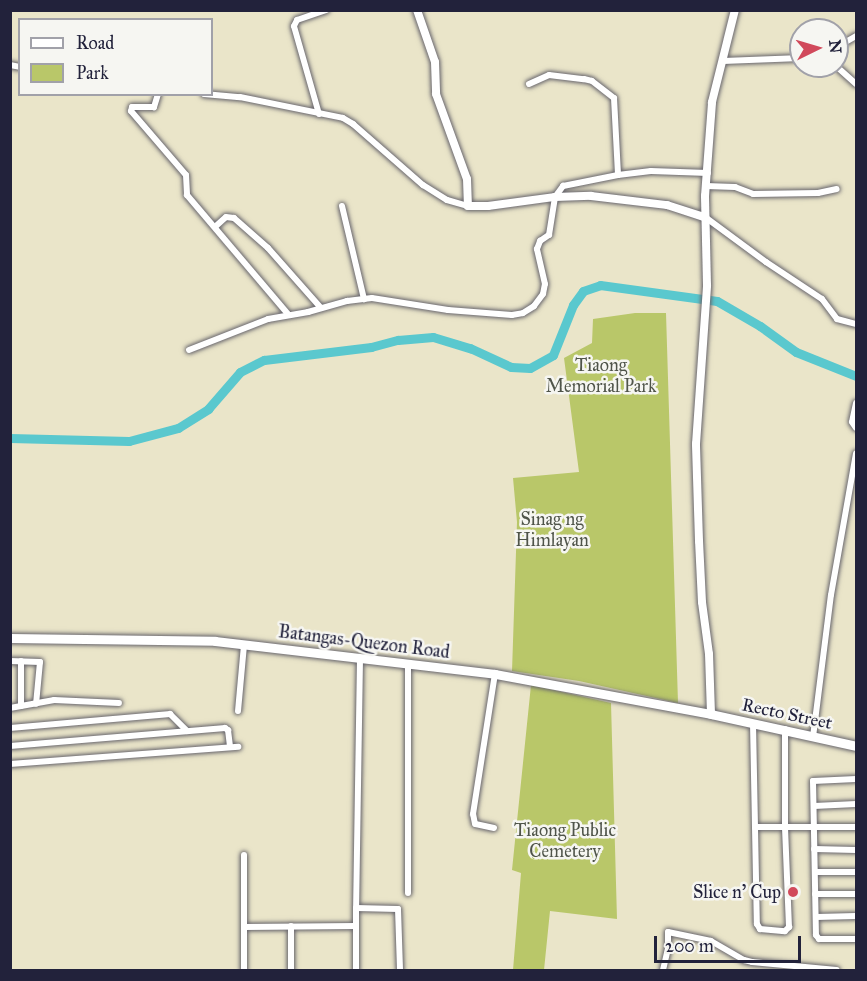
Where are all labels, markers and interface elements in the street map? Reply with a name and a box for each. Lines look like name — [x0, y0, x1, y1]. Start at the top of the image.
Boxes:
legend — [18, 18, 213, 96]
north arrow — [789, 18, 849, 78]
text: Road — [76, 32, 114, 54]
text: N — [825, 39, 845, 54]
text: Park — [76, 62, 109, 84]
park label: Tiaong Memorial Park — [546, 355, 656, 398]
park label: Sinag ng Himlayan — [515, 509, 589, 552]
street label: Batangas-Quezon Road — [277, 621, 451, 663]
street label: Recto Street — [740, 694, 834, 734]
park label: Tiaong Public Cemetery — [514, 820, 616, 862]
place label: Slice n' Cup — [693, 881, 781, 903]
marker: Slice n' Cup — [786, 885, 800, 899]
scale bar — [657, 924, 804, 962]
text: 200 m — [665, 935, 714, 957]

